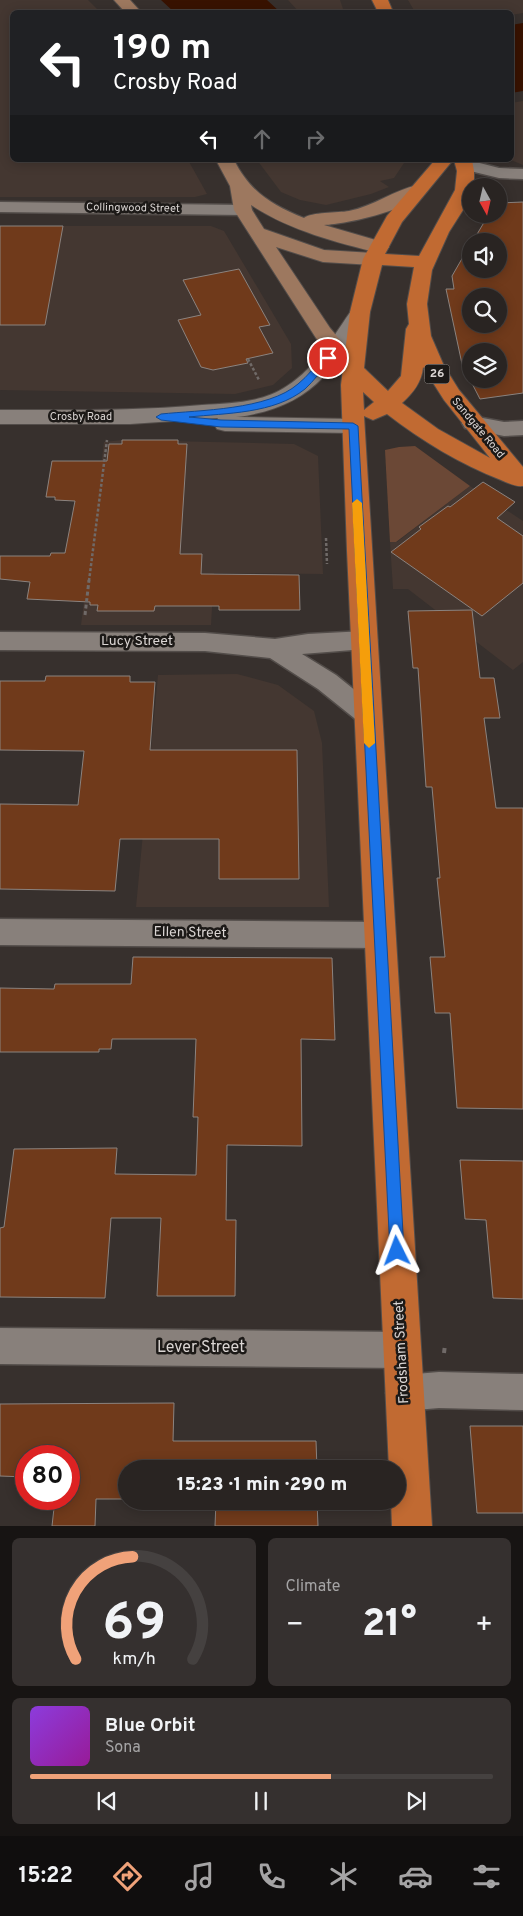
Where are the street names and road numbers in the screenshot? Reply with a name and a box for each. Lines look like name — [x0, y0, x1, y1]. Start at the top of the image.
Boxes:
street label: Collingwood Street — [86, 200, 180, 216]
road number: 26 — [424, 364, 450, 384]
street label: Sandgate Road — [449, 395, 507, 461]
street label: Crosby Road — [50, 410, 112, 424]
street label: Lucy Street — [101, 633, 173, 650]
street label: Ellen Street — [153, 924, 227, 942]
street label: Frodsham Street — [391, 1300, 413, 1404]
street label: Lever Street — [157, 1338, 245, 1358]

